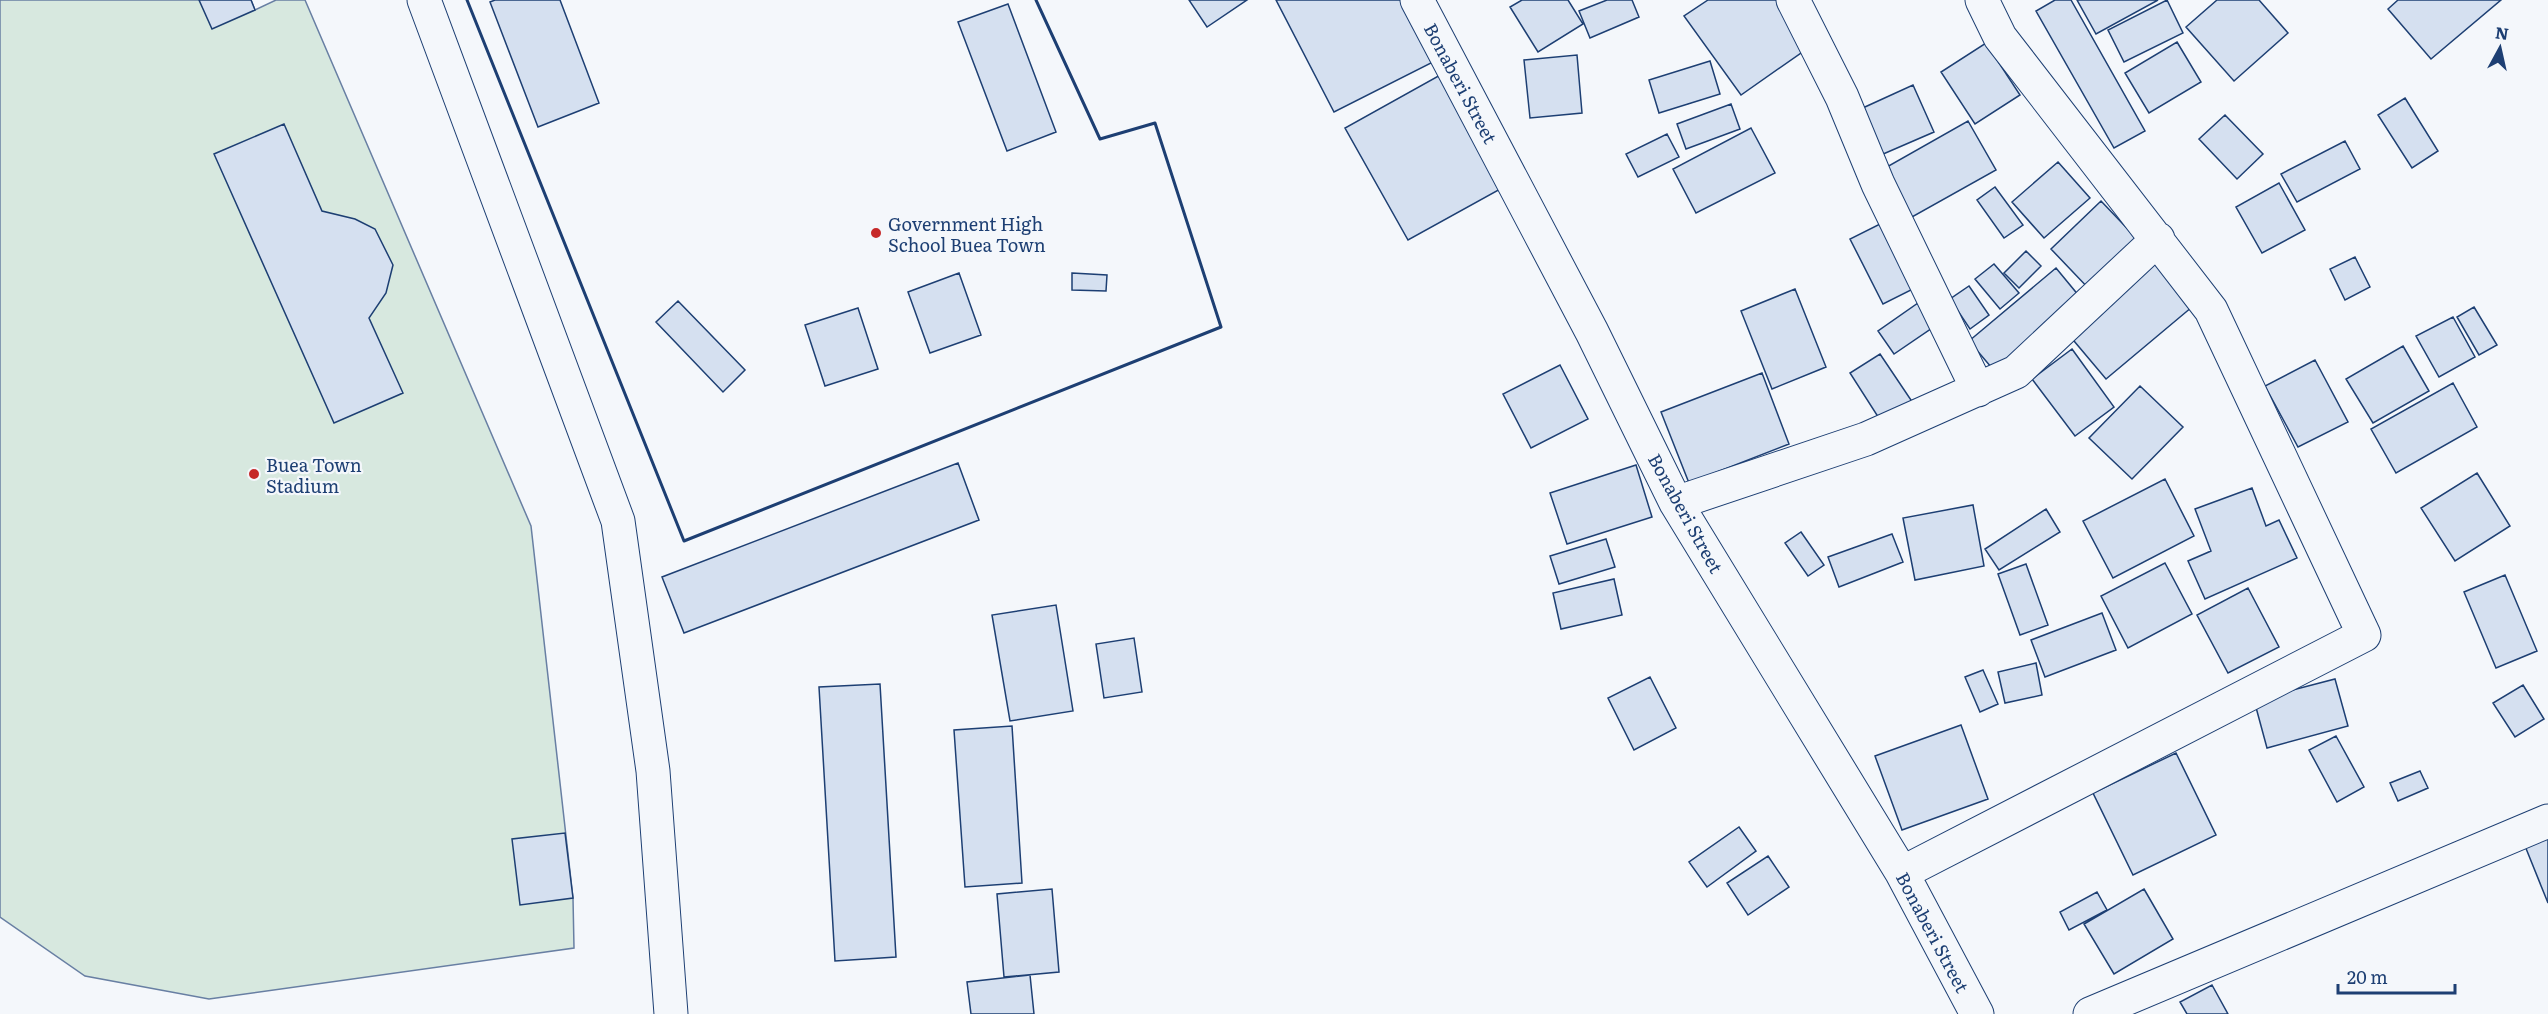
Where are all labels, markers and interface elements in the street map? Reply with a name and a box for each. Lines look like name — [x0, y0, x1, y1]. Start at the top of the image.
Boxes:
street label: Bonaberi Street — [1418, 18, 1504, 149]
north arrow — [2470, 18, 2530, 78]
text: N — [2494, 19, 2511, 45]
place label: Government High School Buea Town — [888, 210, 1046, 258]
marker: Government High School Buea Town — [869, 226, 883, 240]
street label: Bonaberi Street — [1642, 448, 1730, 578]
place label: Buea Town Stadium — [266, 451, 362, 499]
marker: Buea Town Stadium — [247, 467, 261, 481]
street label: Bonaberi Street — [1890, 867, 1976, 998]
scale bar — [2338, 957, 2455, 995]
text: 20 m — [2347, 963, 2388, 990]

